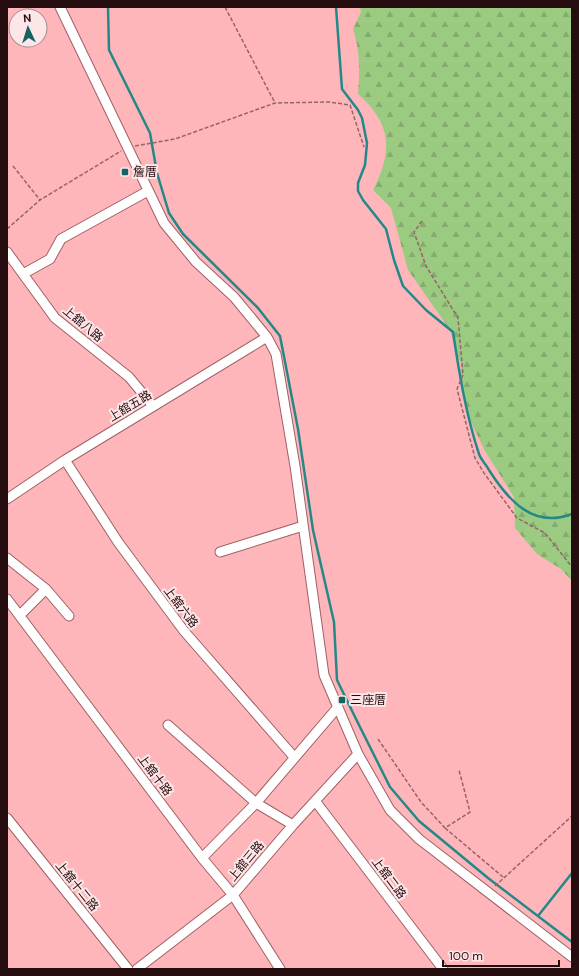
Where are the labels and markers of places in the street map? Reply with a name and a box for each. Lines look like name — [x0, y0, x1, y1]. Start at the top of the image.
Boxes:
place label: 詹厝 — [133, 164, 157, 180]
marker: 詹厝 — [120, 167, 130, 177]
place label: 三座厝 — [350, 692, 386, 708]
marker: 三座厝 — [337, 695, 347, 705]

